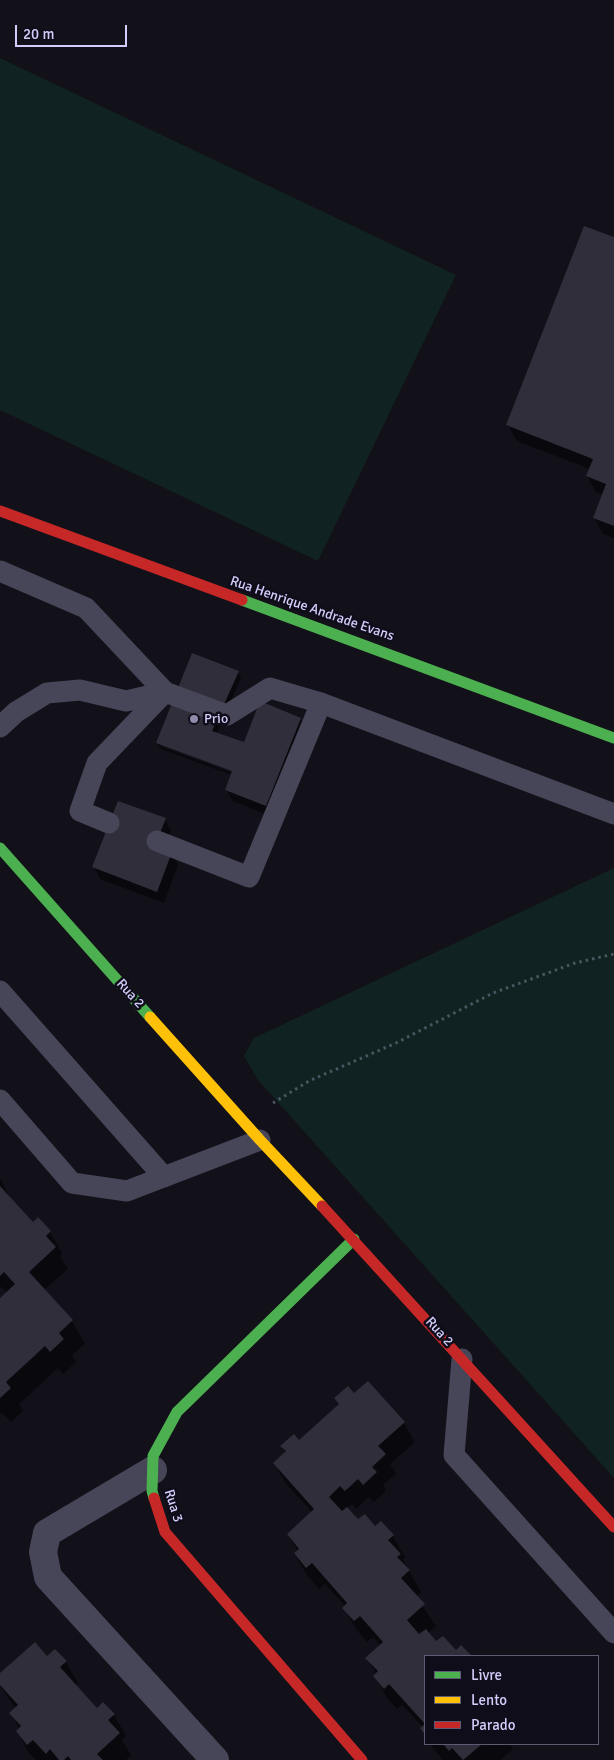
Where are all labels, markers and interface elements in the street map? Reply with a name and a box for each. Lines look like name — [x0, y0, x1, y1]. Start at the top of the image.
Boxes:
scale bar — [18, 15, 130, 47]
text: 20 m — [23, 25, 54, 43]
street label: Rua Henrique Andrade Evans — [228, 573, 396, 645]
place label: Prio — [204, 711, 228, 727]
marker: Prio — [188, 713, 200, 725]
street label: Rua 2 — [113, 976, 147, 1012]
street label: Rua 2 — [422, 1314, 456, 1350]
street label: Rua 3 — [160, 1488, 186, 1524]
legend — [424, 1655, 599, 1745]
text: Livre — [471, 1666, 502, 1684]
text: Lento — [471, 1691, 507, 1709]
text: Parado — [471, 1716, 516, 1734]

